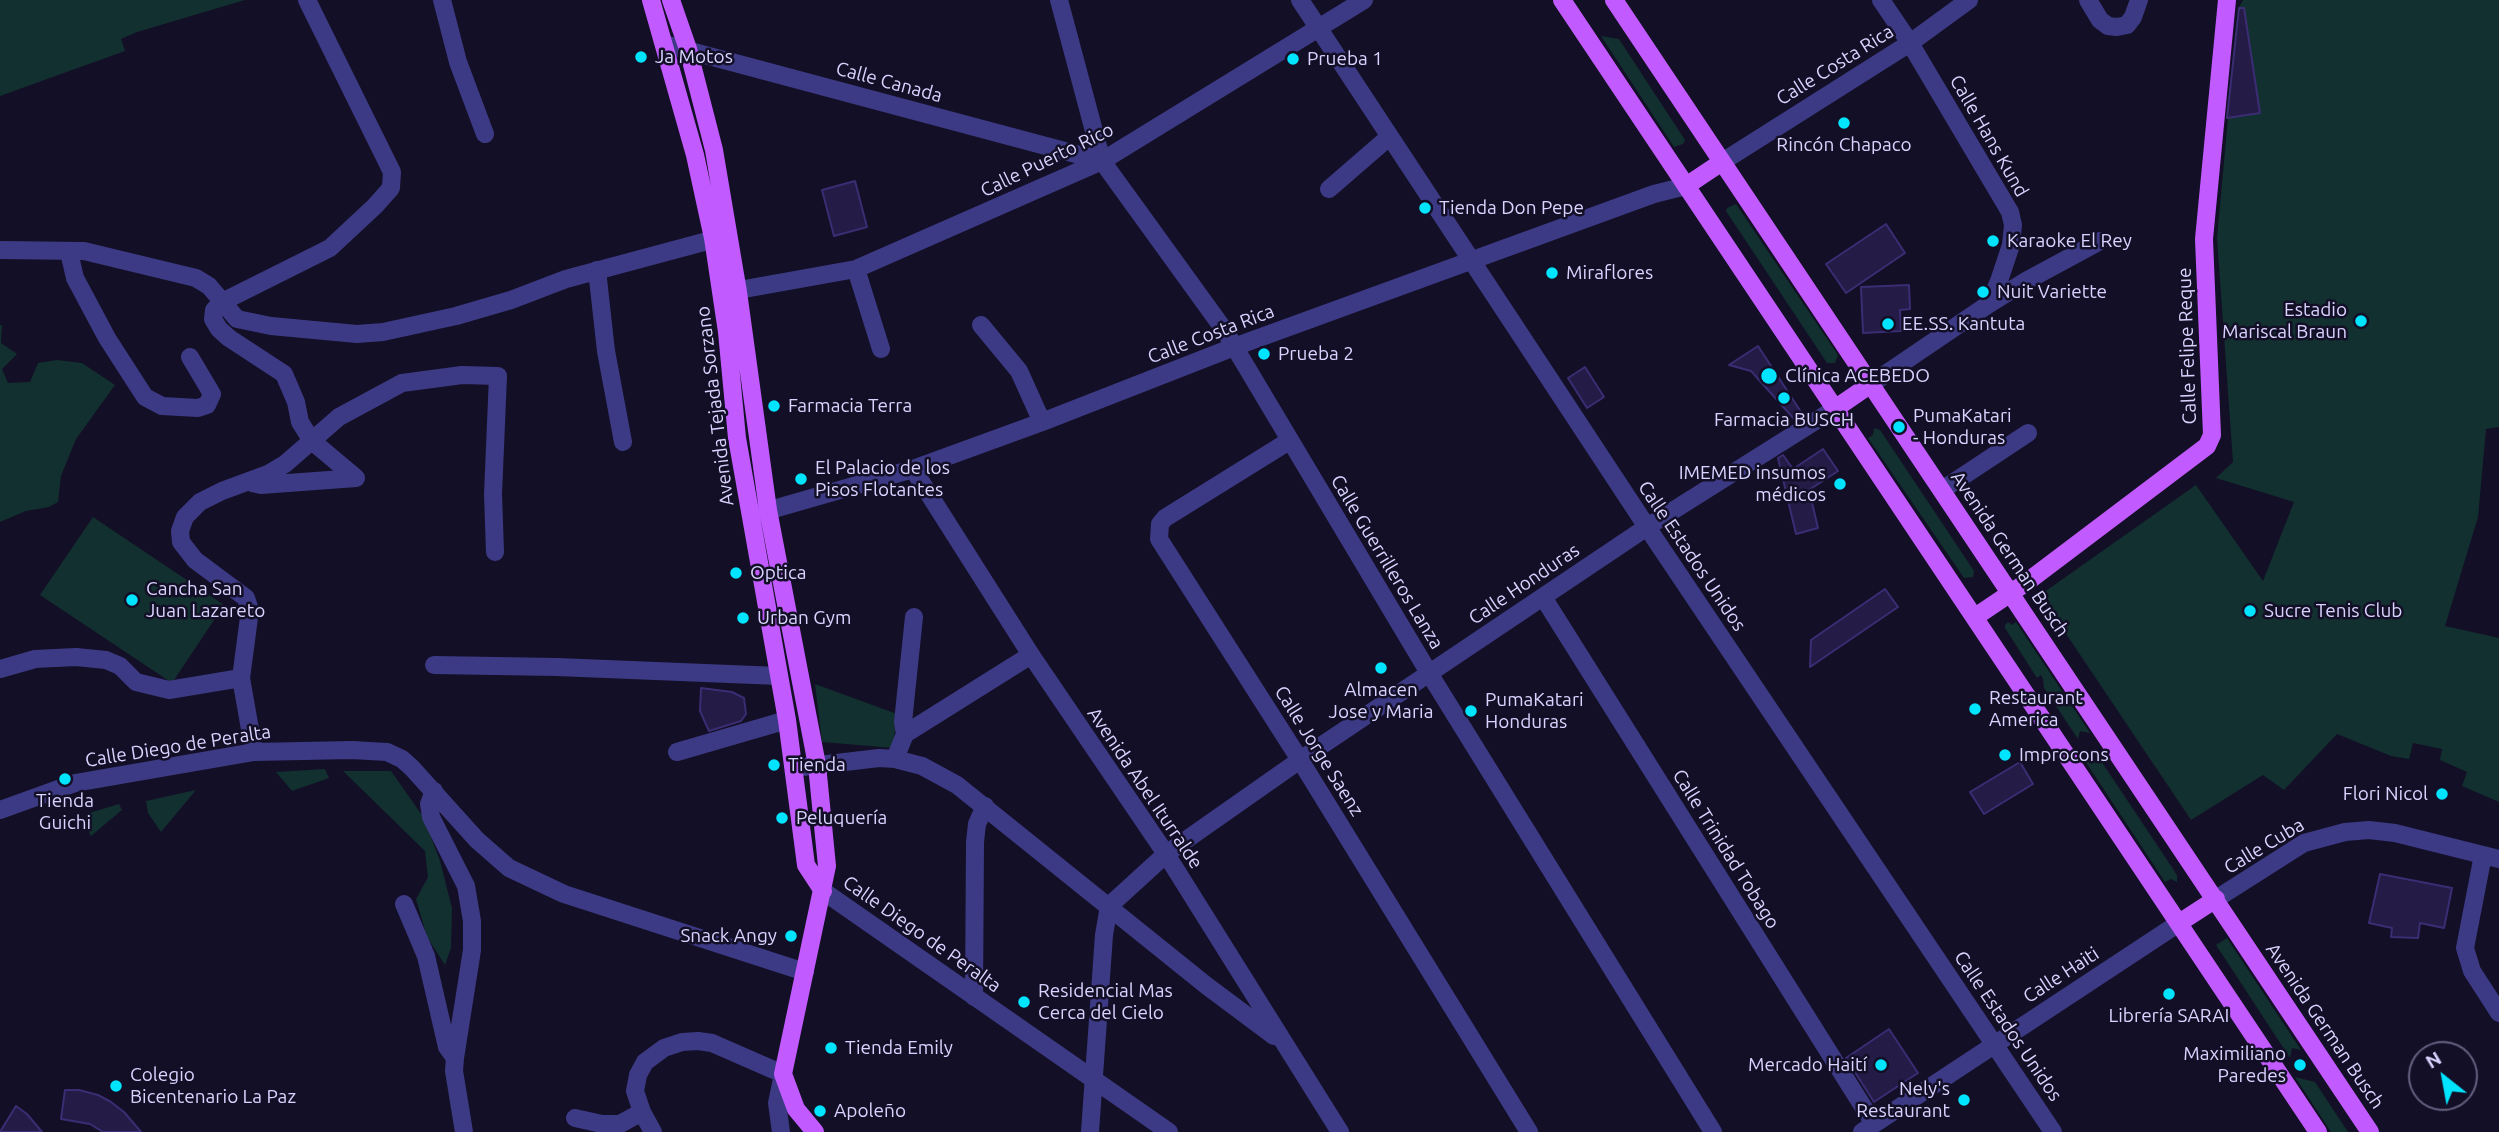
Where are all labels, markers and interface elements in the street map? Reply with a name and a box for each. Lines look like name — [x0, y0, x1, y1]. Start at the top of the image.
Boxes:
street label: Calle Costa Rica — [1772, 20, 1898, 110]
place label: Ja Motos — [655, 46, 733, 68]
place label: Prueba 1 — [1307, 48, 1383, 70]
marker: Ja Motos — [633, 49, 649, 65]
marker: Prueba 1 — [1285, 51, 1301, 67]
street label: Calle Canada — [833, 57, 945, 107]
street label: Calle Hans Kund — [1945, 71, 2033, 201]
marker: Rincón Chapaco — [1836, 115, 1852, 131]
street label: Calle Puerto Rico — [977, 118, 1117, 202]
place label: Rincón Chapaco — [1776, 134, 1912, 156]
place label: Tienda Don Pepe — [1439, 197, 1584, 219]
marker: Tienda Don Pepe — [1417, 200, 1433, 216]
place label: Karaoke El Rey — [2007, 230, 2132, 252]
marker: Karaoke El Rey — [1985, 233, 2001, 249]
place label: Miraflores — [1566, 262, 1653, 284]
marker: Miraflores — [1544, 265, 1560, 281]
street label: Calle Felipe Reque — [2173, 267, 2201, 425]
place label: Nuit Variette — [1997, 281, 2107, 303]
marker: Nuit Variette — [1975, 284, 1991, 300]
street label: Calle Costa Rica — [1144, 299, 1278, 369]
place label: Estadio Mariscal Braun — [2222, 299, 2347, 343]
street label: Avenida Tejada Sorzano — [691, 305, 739, 507]
place label: EE.SS. Kantuta — [1902, 313, 2025, 335]
marker: Estadio Mariscal Braun — [2353, 313, 2369, 329]
marker: EE.SS. Kantuta — [1880, 316, 1896, 332]
place label: Prueba 2 — [1278, 343, 1354, 365]
marker: Prueba 2 — [1256, 346, 1272, 362]
place label: Clínica ACEBEDO — [1785, 365, 1930, 387]
marker: Clínica ACEBEDO — [1759, 366, 1779, 386]
marker: Farmacia BUSCH — [1776, 390, 1792, 406]
place label: Farmacia Terra — [788, 395, 912, 417]
marker: Farmacia Terra — [766, 398, 782, 414]
place label: PumaKatari - Honduras — [1913, 405, 2012, 449]
place label: Farmacia BUSCH — [1714, 409, 1854, 431]
marker: PumaKatari - Honduras — [1891, 419, 1907, 435]
place label: El Palacio de los Pisos Flotantes — [815, 457, 950, 501]
place label: IMEMED insumos médicos — [1679, 462, 1826, 506]
street label: Avenida German Busch — [1946, 467, 2074, 641]
marker: El Palacio de los Pisos Flotantes — [793, 471, 809, 487]
street label: Calle Guerrilleros Lanza — [1326, 471, 1448, 653]
marker: IMEMED insumos médicos — [1832, 476, 1848, 492]
street label: Calle Estados Unidos — [1633, 477, 1751, 635]
street label: Calle Honduras — [1464, 539, 1584, 629]
place label: Optica — [750, 562, 806, 584]
marker: Optica — [728, 565, 744, 581]
place label: Cancha San Juan Lazareto — [146, 578, 265, 622]
marker: Cancha San Juan Lazareto — [124, 592, 140, 608]
place label: Sucre Tenis Club — [2264, 600, 2402, 622]
marker: Sucre Tenis Club — [2242, 603, 2258, 619]
place label: Urban Gym — [757, 607, 851, 629]
marker: Urban Gym — [735, 610, 751, 626]
marker: Almacen Jose y Maria — [1373, 660, 1389, 676]
place label: Almacen Jose y Maria — [1329, 679, 1433, 723]
street label: Calle Jorge Saenz — [1270, 682, 1368, 820]
place label: Restaurant America — [1989, 687, 2083, 731]
place label: PumaKatari Honduras — [1485, 689, 1584, 733]
marker: Restaurant America — [1967, 701, 1983, 717]
street label: Avenida Abel Iturralde — [1083, 703, 1207, 873]
marker: PumaKatari Honduras — [1463, 703, 1479, 719]
street label: Calle Diego de Peralta — [84, 720, 272, 772]
place label: Improcons — [2019, 744, 2109, 766]
marker: Improcons — [1997, 747, 2013, 763]
place label: Tienda — [788, 754, 846, 776]
marker: Tienda — [766, 757, 782, 773]
street label: Calle Trinidad Tobago — [1668, 765, 1784, 933]
marker: Tienda Guichi — [57, 771, 73, 787]
place label: Flori Nicol — [2343, 783, 2428, 805]
marker: Flori Nicol — [2434, 786, 2450, 802]
place label: Tienda Guichi — [36, 790, 94, 834]
place label: Peluquería — [796, 807, 887, 829]
marker: Peluquería — [774, 810, 790, 826]
street label: Calle Cuba — [2220, 813, 2308, 879]
street label: Calle Diego de Peralta — [839, 871, 1005, 997]
place label: Snack Angy — [680, 925, 777, 947]
marker: Snack Angy — [783, 928, 799, 944]
street label: Avenida German Busch — [2261, 939, 2389, 1113]
street label: Calle Haiti — [2019, 942, 2103, 1008]
street label: Calle Estados Unidos — [1949, 947, 2067, 1105]
place label: Residencial Mas Cerca del Cielo — [1038, 980, 1173, 1024]
marker: Librería SARAI — [2161, 986, 2177, 1002]
marker: Residencial Mas Cerca del Cielo — [1016, 994, 1032, 1010]
place label: Librería SARAI — [2109, 1005, 2229, 1027]
place label: Tienda Emily — [845, 1037, 953, 1059]
marker: Tienda Emily — [823, 1040, 839, 1056]
north arrow — [2408, 1041, 2478, 1111]
place label: Maximiliano Paredes — [2183, 1043, 2286, 1087]
text: N — [2421, 1047, 2445, 1073]
place label: Mercado Haití — [1748, 1054, 1867, 1076]
marker: Mercado Haití — [1873, 1057, 1889, 1073]
marker: Maximiliano Paredes — [2292, 1057, 2308, 1073]
place label: Colegio Bicentenario La Paz — [130, 1064, 296, 1108]
marker: Colegio Bicentenario La Paz — [108, 1078, 124, 1094]
place label: Nely's Restaurant — [1856, 1078, 1950, 1122]
marker: Nely's Restaurant — [1956, 1092, 1972, 1108]
place label: Apoleño — [834, 1100, 906, 1122]
marker: Apoleño — [812, 1103, 828, 1119]

